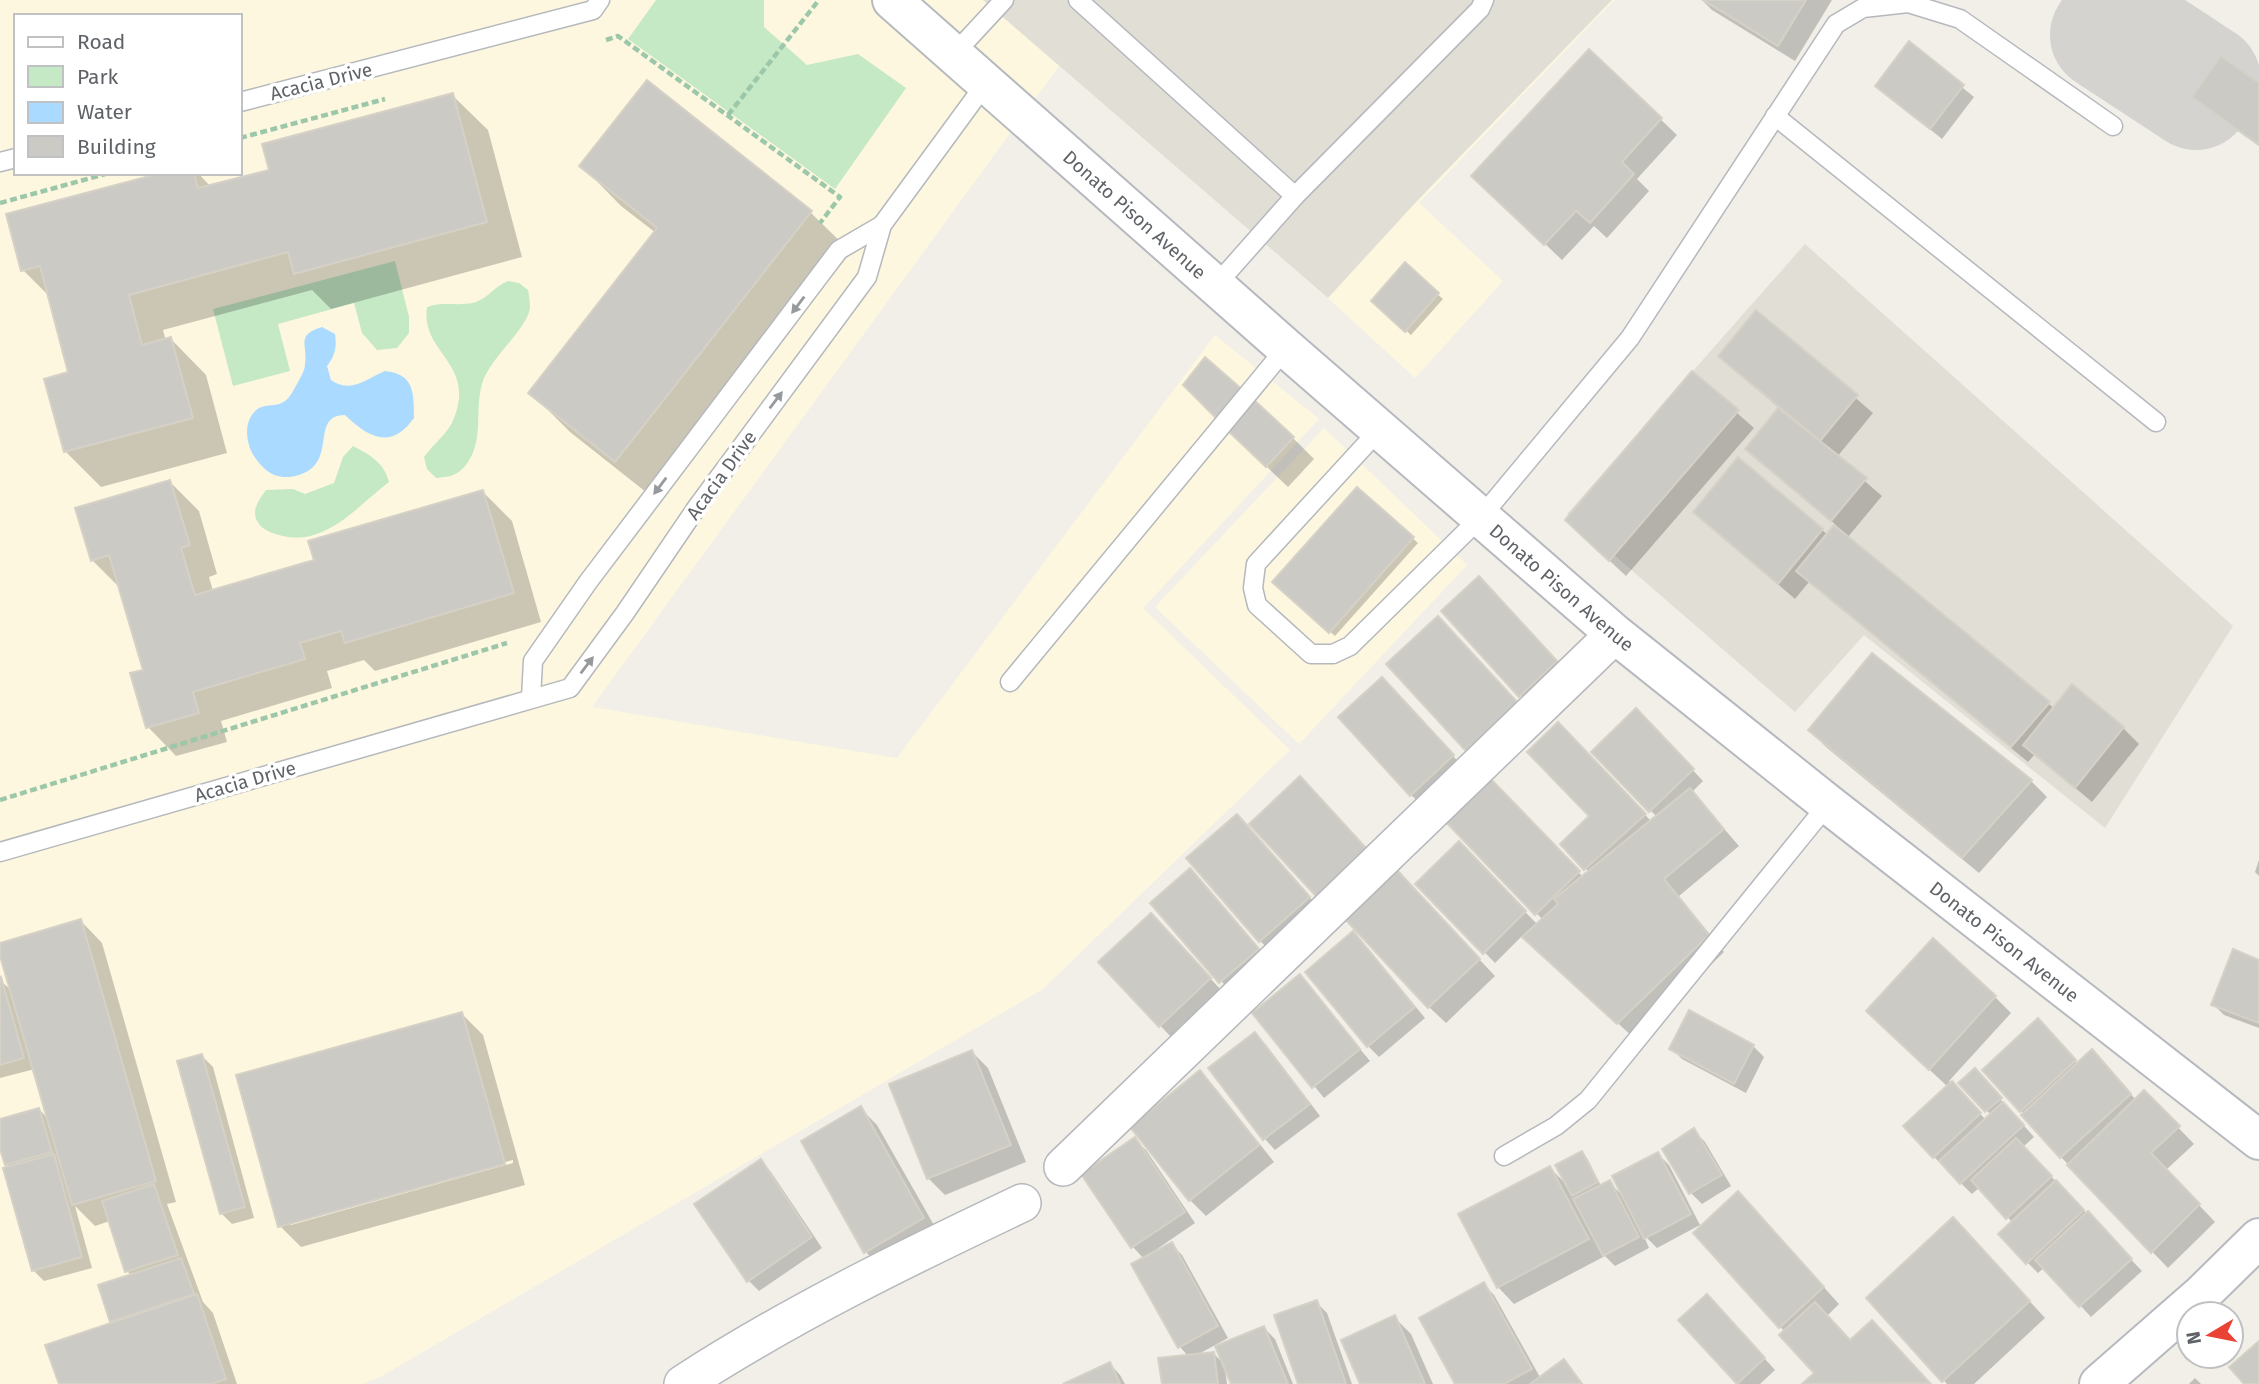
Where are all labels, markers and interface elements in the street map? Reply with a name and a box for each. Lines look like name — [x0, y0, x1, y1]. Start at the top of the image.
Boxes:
legend — [14, 14, 242, 175]
text: Road — [77, 29, 125, 55]
street label: Acacia Drive — [268, 58, 375, 105]
text: Park — [77, 64, 119, 90]
text: Water — [77, 99, 132, 125]
text: Building — [77, 134, 156, 160]
street label: Donato Pison Avenue — [1058, 146, 1211, 284]
one-way arrow — [791, 296, 805, 314]
one-way arrow — [769, 391, 783, 409]
street label: Acacia Drive — [681, 426, 761, 524]
one-way arrow — [653, 477, 668, 495]
street label: Donato Pison Avenue — [1485, 519, 1638, 656]
one-way arrow — [579, 656, 594, 674]
street label: Acacia Drive — [192, 756, 299, 807]
street label: Donato Pison Avenue — [1925, 877, 2084, 1007]
north arrow — [2175, 1300, 2245, 1370]
text: N — [2181, 1330, 2206, 1346]

